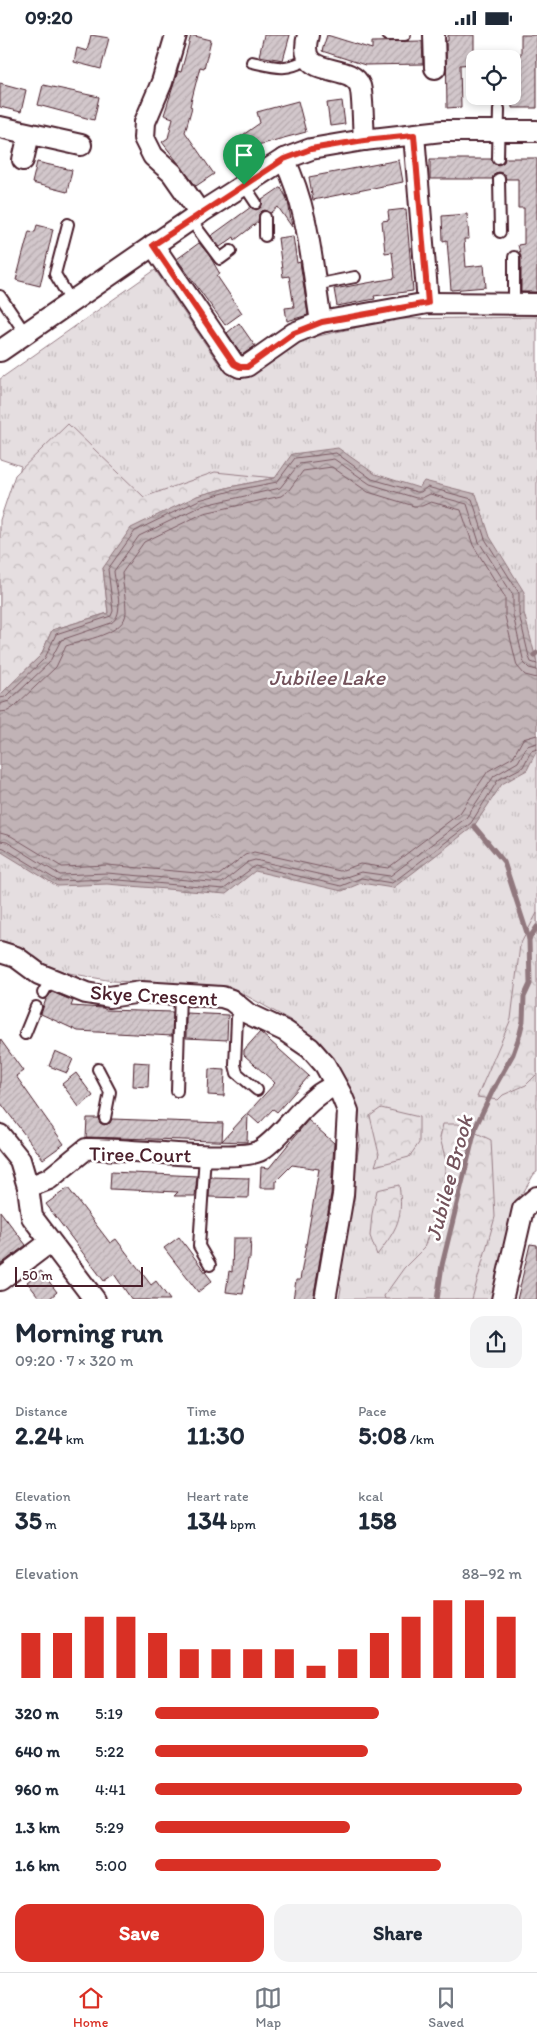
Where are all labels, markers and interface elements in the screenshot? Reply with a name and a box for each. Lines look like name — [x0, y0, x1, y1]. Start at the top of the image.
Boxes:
text: 09:20 — [25, 6, 73, 29]
map controls — [466, 50, 521, 105]
button: locate — [466, 50, 521, 105]
pin — [223, 134, 265, 185]
icon: arrive — [230, 141, 258, 169]
water label: Jubilee Lake — [269, 664, 386, 691]
street label: Skye Crescent — [89, 979, 219, 1011]
water label: Jubilee Brook — [419, 1111, 479, 1244]
street label: Tiree Court — [89, 1141, 191, 1167]
scale bar — [15, 1265, 142, 1288]
text: 50 m — [22, 1267, 53, 1284]
text: Morning run — [15, 1315, 163, 1349]
button: share — [470, 1316, 522, 1368]
text: 09:20 · 7 × 320 m — [15, 1351, 133, 1370]
text: Distance — [15, 1403, 67, 1420]
text: Time — [187, 1403, 217, 1420]
text: Pace — [358, 1403, 386, 1420]
text: 2.24 — [15, 1420, 62, 1450]
text: 11:30 — [187, 1420, 245, 1450]
text: 5:08 — [358, 1420, 407, 1450]
text: km — [62, 1431, 84, 1448]
text: /km — [407, 1431, 434, 1448]
text: Elevation — [15, 1488, 71, 1505]
text: Heart rate — [187, 1488, 249, 1505]
text: kcal — [358, 1488, 383, 1505]
text: 35 — [15, 1505, 42, 1535]
text: 134 — [187, 1505, 227, 1535]
text: 158 — [358, 1505, 397, 1535]
text: m — [42, 1516, 57, 1533]
text: bpm — [227, 1516, 256, 1533]
text: Elevation — [15, 1564, 79, 1583]
text: 88–92 m — [462, 1564, 522, 1583]
text: 320 m — [15, 1704, 59, 1723]
text: 5:19 — [95, 1704, 123, 1723]
text: 640 m — [15, 1742, 60, 1761]
text: 5:22 — [95, 1742, 124, 1761]
text: 960 m — [15, 1780, 59, 1799]
text: 4:41 — [95, 1780, 126, 1799]
text: 1.3 km — [15, 1818, 60, 1837]
text: 5:29 — [95, 1818, 124, 1837]
text: 1.6 km — [15, 1856, 60, 1875]
text: 5:00 — [95, 1856, 127, 1875]
button: Save — [15, 1904, 264, 1962]
button: Share — [274, 1904, 522, 1962]
tab: Home — [73, 1984, 108, 2031]
tab: Map — [254, 1984, 282, 2031]
tab: Saved — [428, 1984, 464, 2031]

